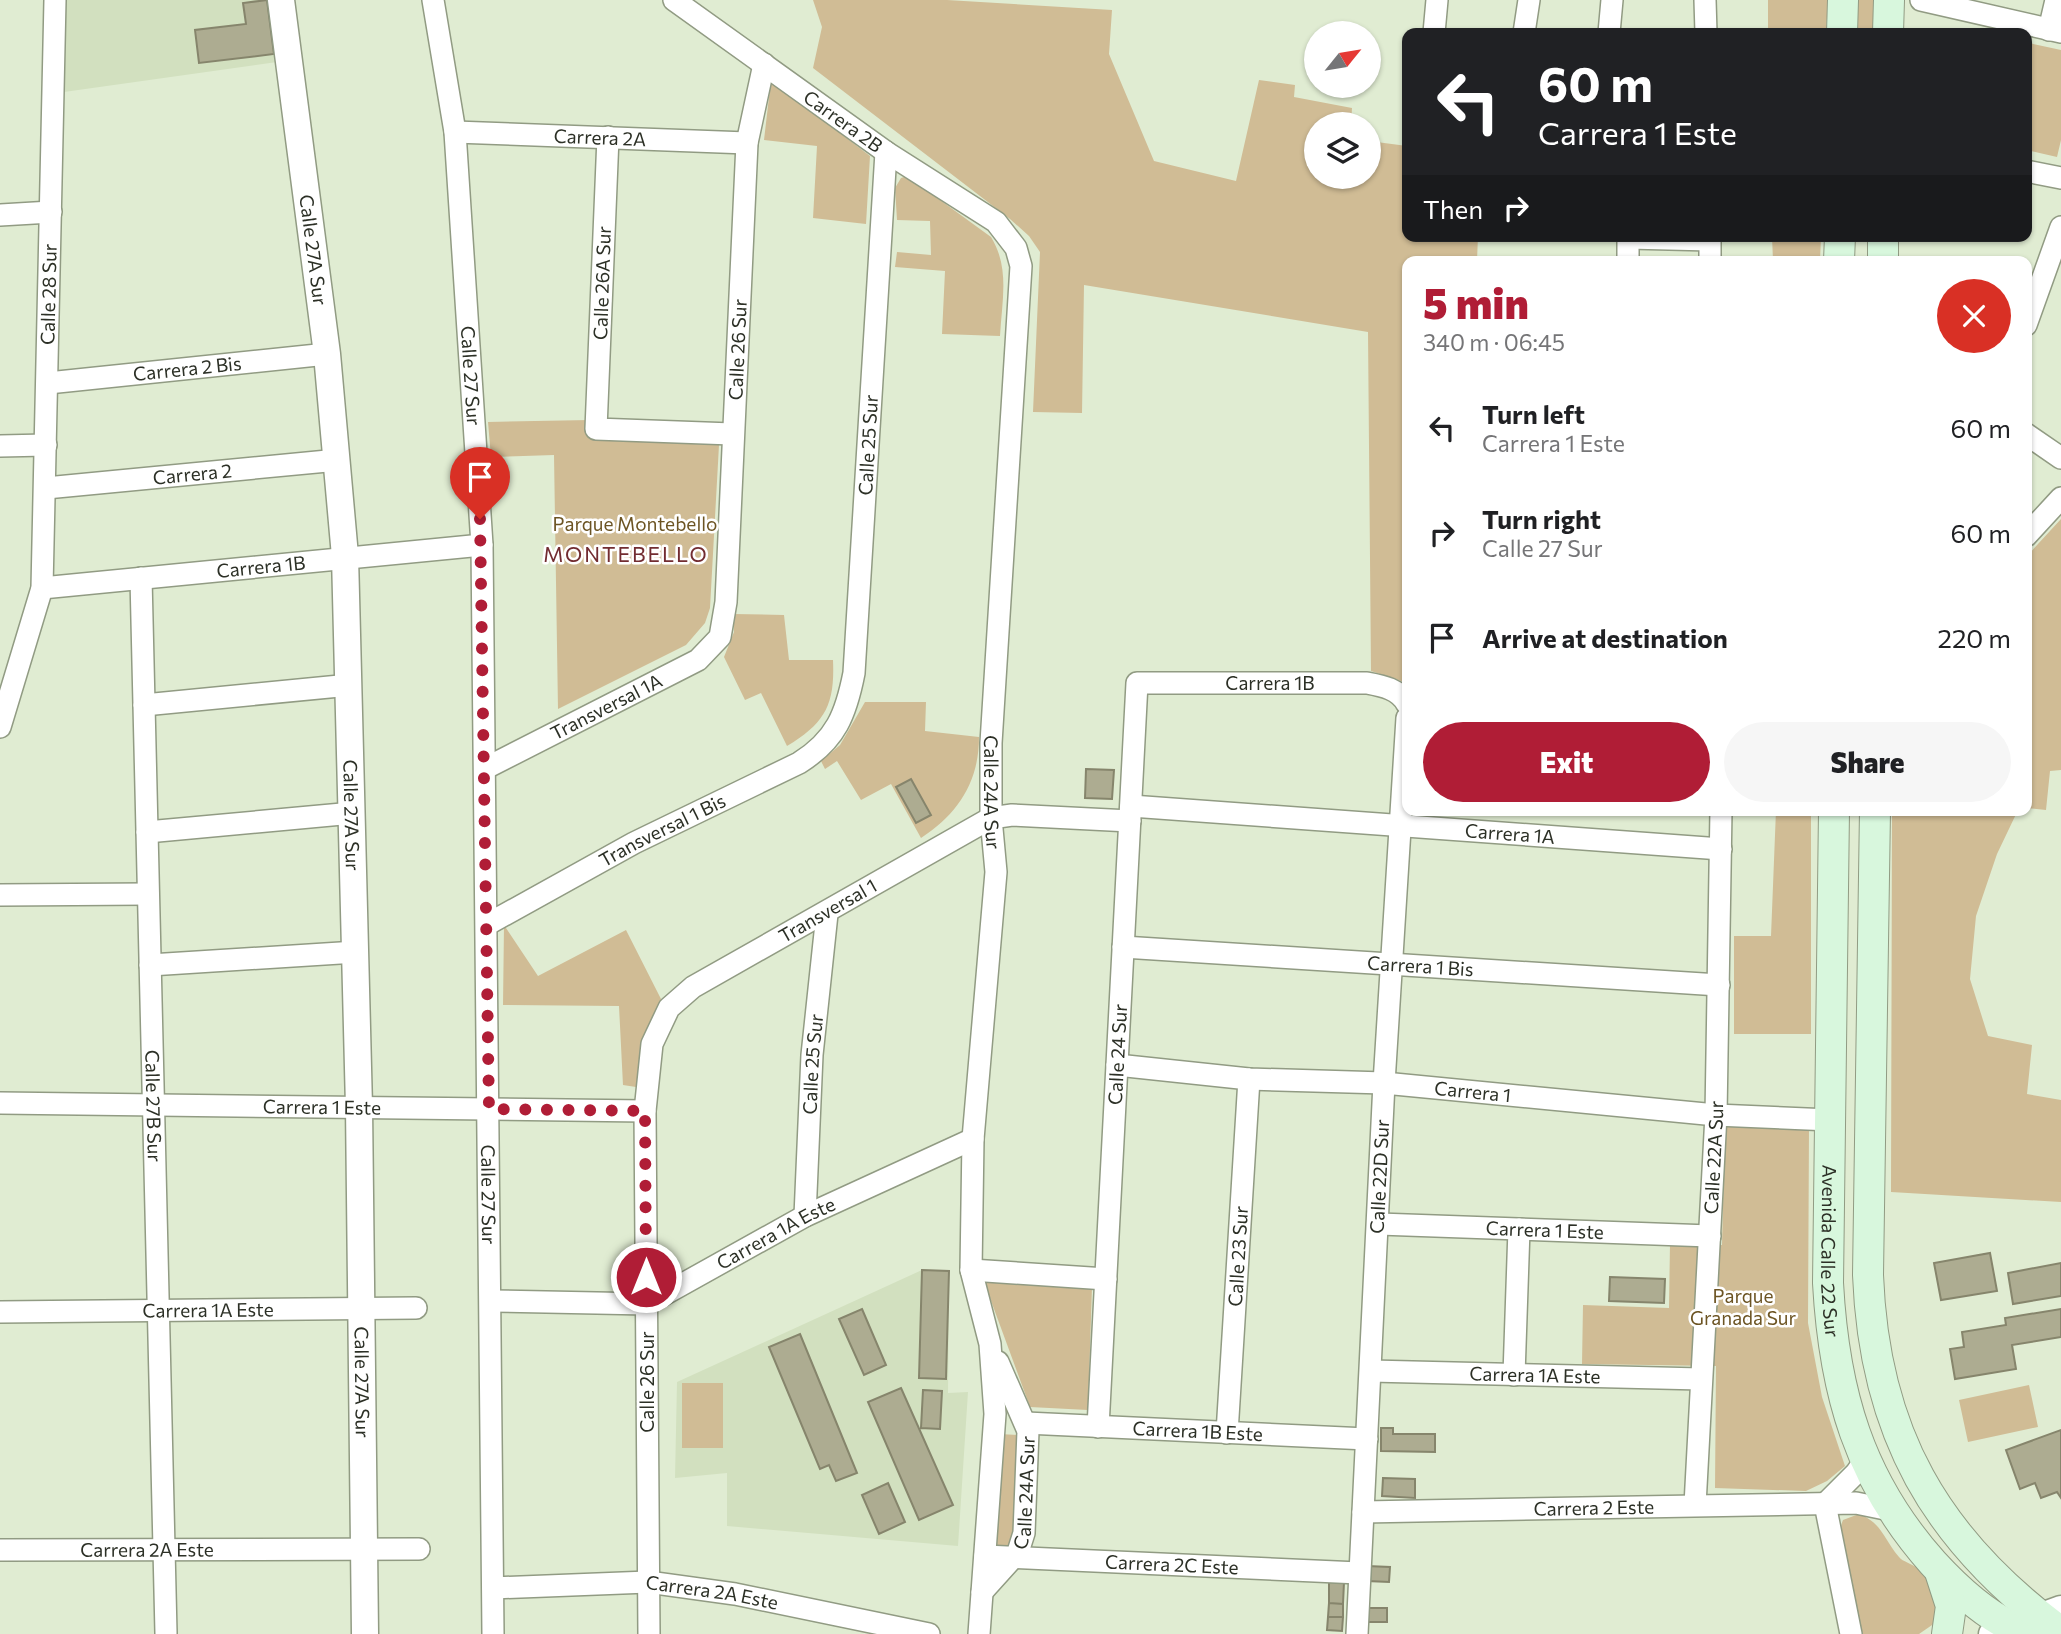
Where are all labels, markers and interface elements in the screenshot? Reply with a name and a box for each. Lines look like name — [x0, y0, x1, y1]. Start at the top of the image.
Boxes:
north arrow — [1304, 21, 1381, 98]
map controls — [1304, 21, 1381, 189]
text: 60 m — [1538, 52, 1653, 112]
icon: left — [1423, 56, 1514, 147]
street label: Carrera 2B — [799, 85, 887, 157]
button: layers — [1304, 112, 1381, 189]
text: Carrera 1 Este — [1538, 112, 1737, 152]
street label: Carrera 2A — [553, 124, 647, 150]
icon: right — [1497, 189, 1535, 227]
street label: Calle 27A Sur — [295, 193, 333, 307]
text: Then — [1423, 193, 1483, 224]
street label: Calle 26A Sur — [588, 225, 615, 340]
street label: Calle 28 Sur — [35, 243, 61, 345]
text: 5 min — [1423, 276, 1529, 328]
button: close — [1937, 279, 2011, 353]
street label: Calle 26 Sur — [723, 298, 751, 401]
street label: Calle 27 Sur — [457, 325, 486, 427]
text: 340 m · 06:45 — [1423, 328, 1565, 356]
street label: Carrera 2 Bis — [132, 351, 243, 385]
street label: Calle 25 Sur — [853, 394, 882, 496]
text: Turn left — [1482, 398, 1585, 429]
icon: left — [1423, 409, 1461, 447]
text: 60 m — [1951, 412, 2011, 443]
text: Carrera 1 Este — [1482, 429, 1625, 457]
pin — [450, 447, 510, 519]
street label: Carrera 2 — [152, 458, 233, 489]
icon: arrive — [461, 458, 499, 496]
text: Turn right — [1482, 503, 1601, 534]
park label: Parque Montebello — [553, 512, 717, 535]
icon: right — [1423, 514, 1461, 552]
text: 60 m — [1951, 517, 2011, 548]
text: Calle 27 Sur — [1482, 534, 1603, 562]
district label: MONTEBELLO — [543, 541, 709, 566]
street label: Carrera 1B — [215, 550, 306, 582]
icon: arrive — [1423, 619, 1461, 657]
text: Arrive at destination — [1482, 622, 1728, 653]
text: 220 m — [1938, 622, 2011, 653]
street label: Transversal 1A — [546, 668, 666, 744]
street label: Carrera 1B — [1225, 671, 1315, 694]
button: Exit — [1423, 722, 1710, 802]
button: Share — [1724, 722, 2011, 802]
street label: Calle 24A Sur — [980, 735, 1006, 851]
street label: Calle 27A Sur — [339, 759, 365, 871]
street label: Transversal 1 Bis — [595, 788, 729, 871]
street label: Carrera 1A — [1464, 818, 1556, 848]
street label: Transversal 1 — [774, 873, 881, 947]
street label: Carrera 1 Bis — [1367, 951, 1474, 980]
street label: Calle 24 Sur — [1103, 1003, 1131, 1105]
street label: Calle 25 Sur — [797, 1012, 827, 1115]
street label: Calle 27B Sur — [141, 1050, 167, 1163]
street label: Carrera 1 — [1433, 1076, 1512, 1106]
street label: Carrera 1 Este — [263, 1094, 381, 1119]
street label: Calle 22A Sur — [1699, 1100, 1727, 1215]
street label: Calle 22D Sur — [1365, 1118, 1393, 1234]
street label: Calle 27 Sur — [477, 1144, 501, 1245]
street label: Avenida Calle 22 Sur — [1817, 1165, 1845, 1339]
street label: Carrera 1A Este — [712, 1192, 838, 1274]
street label: Calle 23 Sur — [1223, 1205, 1252, 1307]
street label: Carrera 1 Este — [1485, 1216, 1604, 1243]
position arrow — [609, 1240, 683, 1314]
park label: Parque Granada Sur — [1690, 1284, 1796, 1329]
street label: Carrera 1A Este — [142, 1297, 274, 1322]
street label: Calle 27A Sur — [350, 1326, 375, 1438]
street label: Calle 26 Sur — [635, 1331, 658, 1433]
street label: Carrera 1A Este — [1469, 1361, 1601, 1388]
street label: Carrera 1B Este — [1132, 1416, 1263, 1445]
street label: Calle 24A Sur — [1008, 1435, 1039, 1552]
street label: Carrera 2 Este — [1533, 1495, 1654, 1520]
street label: Carrera 2A Este — [80, 1537, 214, 1561]
street label: Carrera 2C Este — [1105, 1549, 1239, 1579]
street label: Carrera 2A Este — [645, 1570, 780, 1614]

